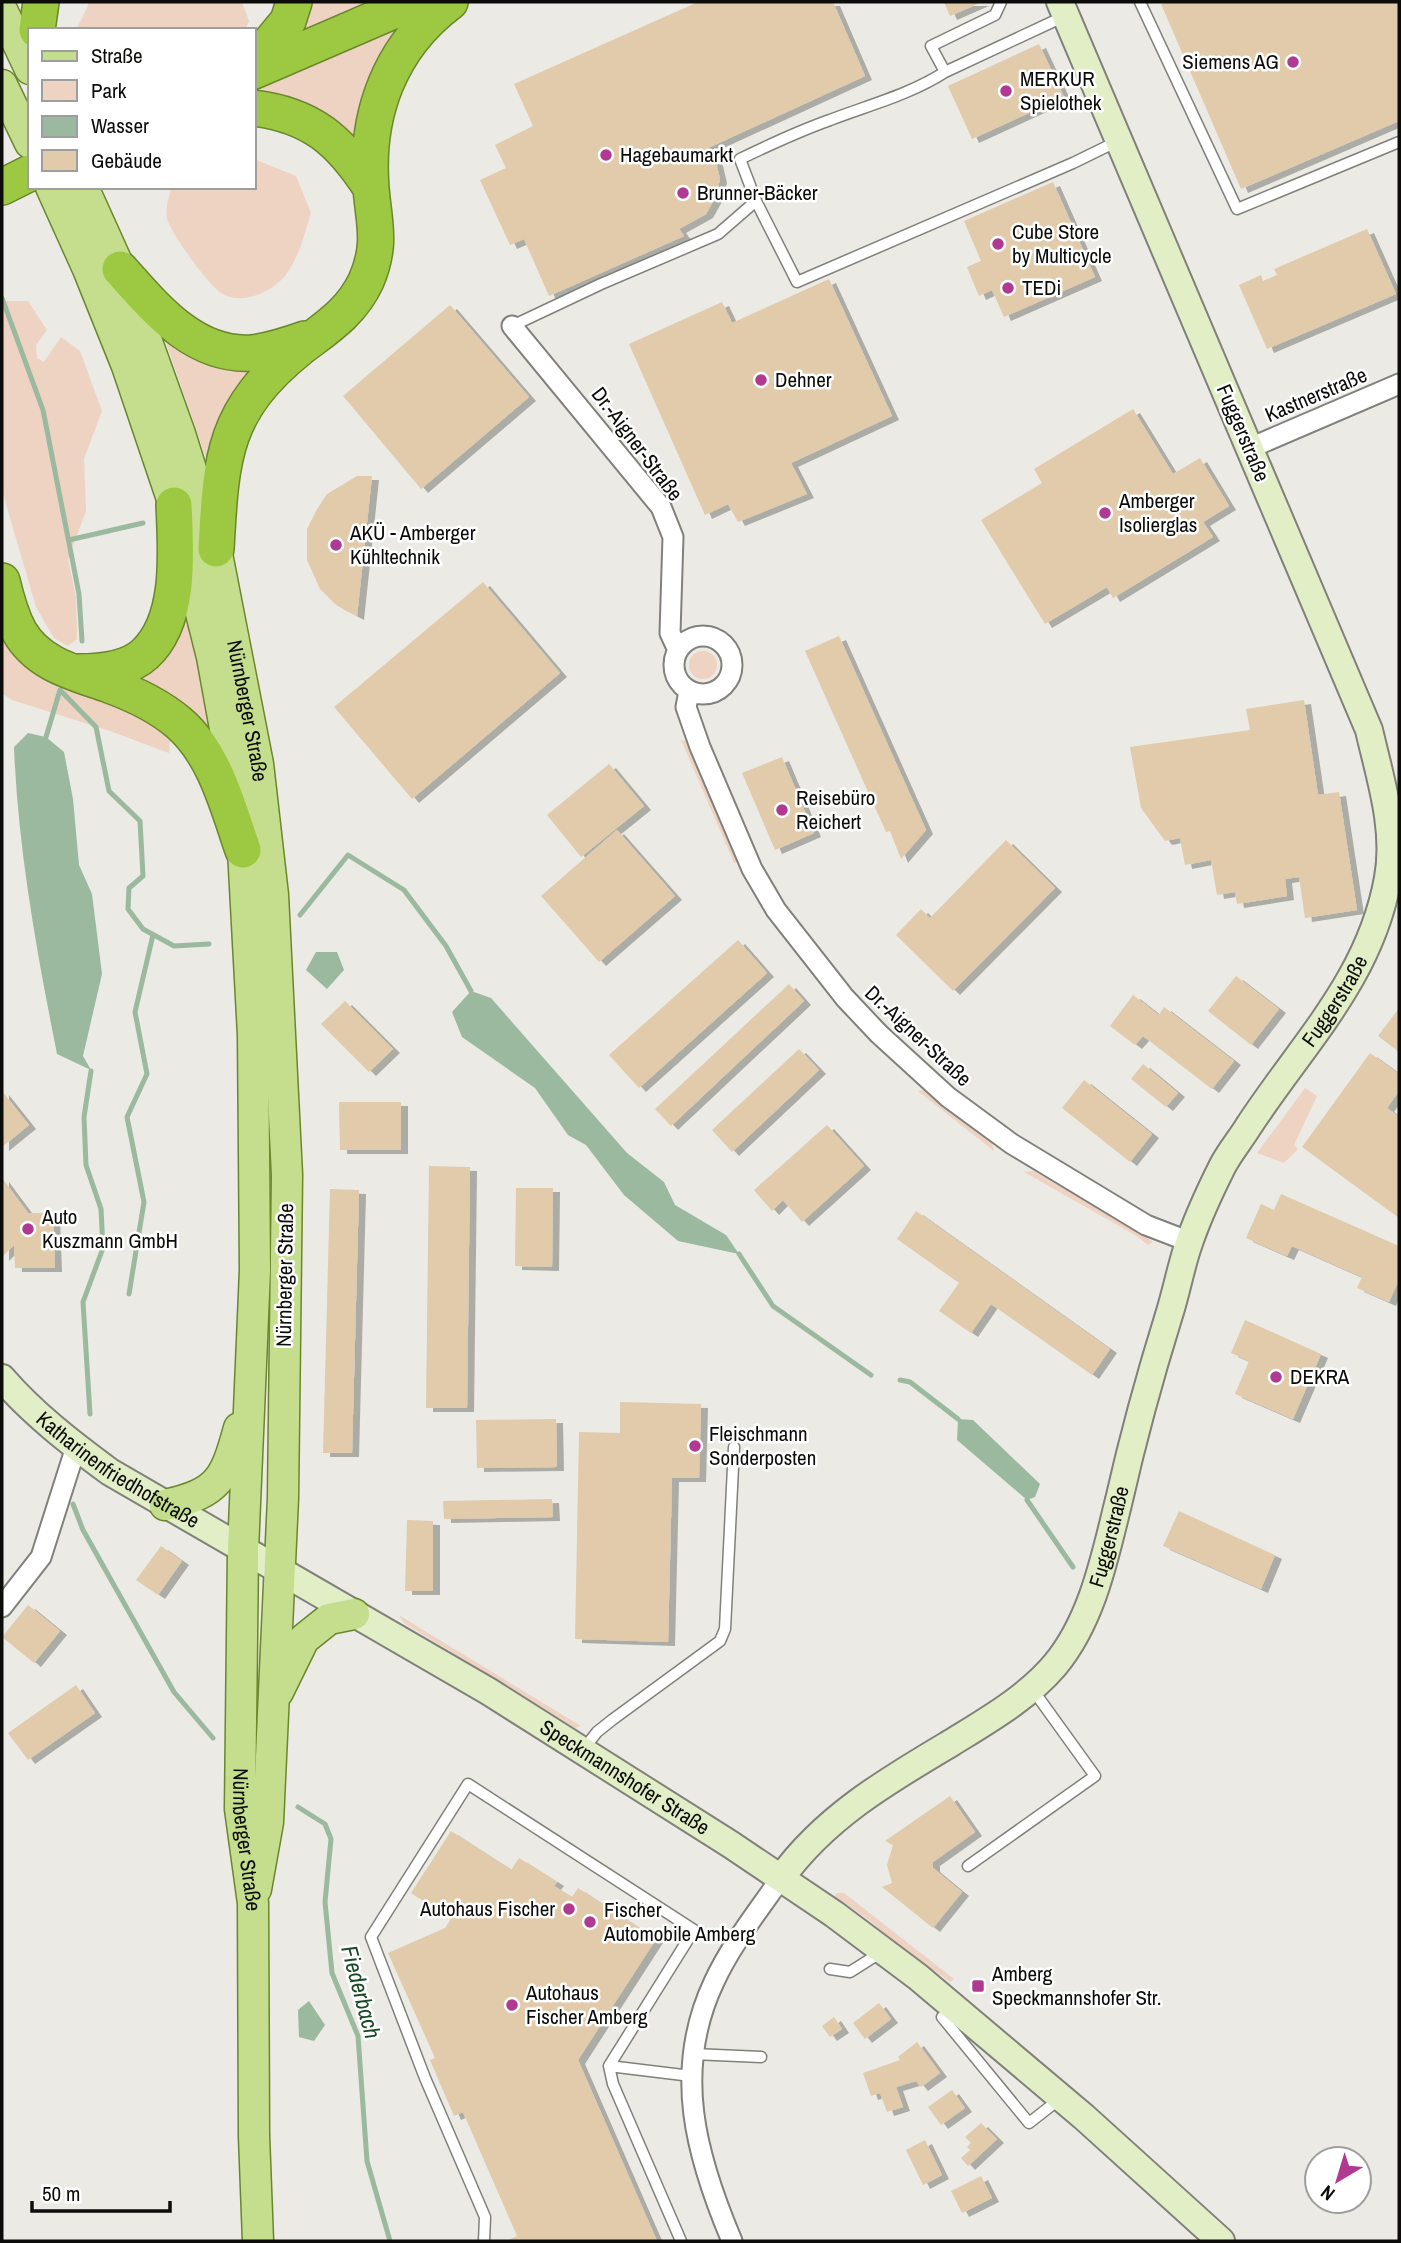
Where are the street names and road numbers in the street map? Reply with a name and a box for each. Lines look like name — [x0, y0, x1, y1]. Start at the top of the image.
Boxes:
street label: Kastnerstraße — [1260, 360, 1371, 429]
street label: Fuggerstraße — [1210, 380, 1277, 486]
street label: Dr.-Aigner-Straße — [585, 381, 690, 507]
street label: Nürnberger Straße — [220, 638, 275, 783]
street label: Fuggerstraße — [1295, 950, 1374, 1053]
street label: Dr.-Aigner-Straße — [859, 979, 978, 1093]
street label: Nürnberger Straße — [269, 1203, 300, 1347]
street label: Katharinenfriedhofstraße — [30, 1405, 205, 1535]
street label: Fuggerstraße — [1082, 1483, 1136, 1591]
street label: Speckmannshofer Straße — [535, 1713, 715, 1841]
street label: Nürnberger Straße — [226, 1768, 268, 1911]

